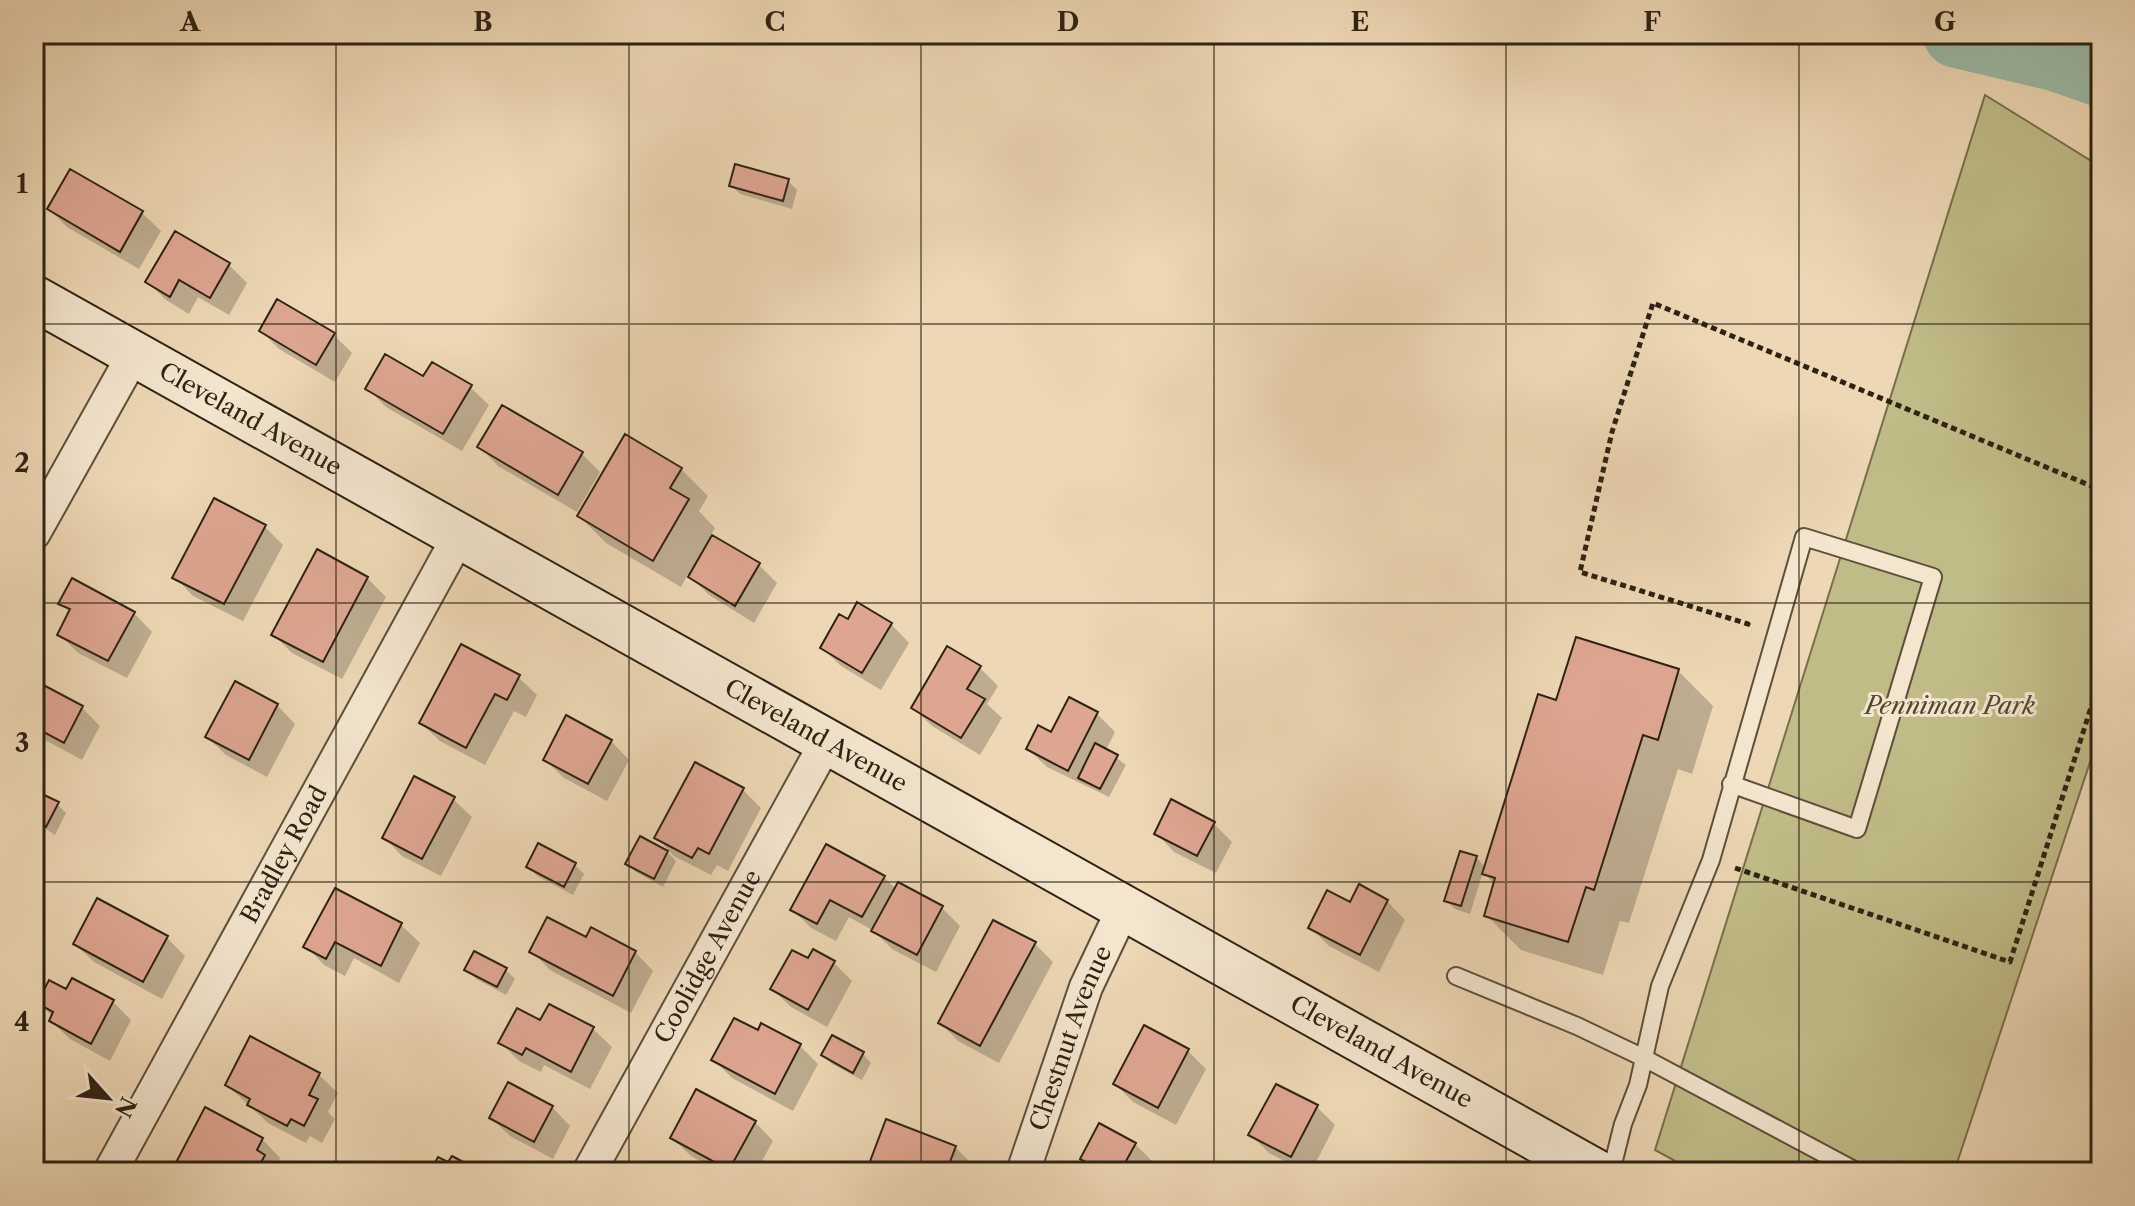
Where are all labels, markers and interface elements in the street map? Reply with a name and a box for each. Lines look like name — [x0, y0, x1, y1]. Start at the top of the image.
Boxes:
text: A — [179, 6, 201, 38]
text: B — [473, 6, 493, 38]
text: C — [765, 6, 785, 38]
text: D — [1057, 6, 1079, 38]
text: E — [1351, 6, 1369, 38]
text: F — [1643, 6, 1661, 38]
text: G — [1934, 6, 1956, 38]
text: 1 — [16, 168, 28, 200]
street label: Cleveland Avenue — [154, 356, 347, 481]
text: 2 — [14, 447, 30, 479]
street label: Cleveland Avenue — [720, 672, 913, 798]
park label: Penniman Park — [1863, 691, 2035, 720]
text: 3 — [15, 727, 29, 759]
street label: Bradley Road — [234, 780, 333, 928]
street label: Coolidge Avenue — [648, 865, 767, 1048]
street label: Chestnut Avenue — [1023, 941, 1118, 1134]
street label: Cleveland Avenue — [1285, 989, 1478, 1114]
text: 4 — [14, 1006, 30, 1038]
north arrow — [68, 1058, 148, 1138]
text: N — [109, 1092, 142, 1122]

